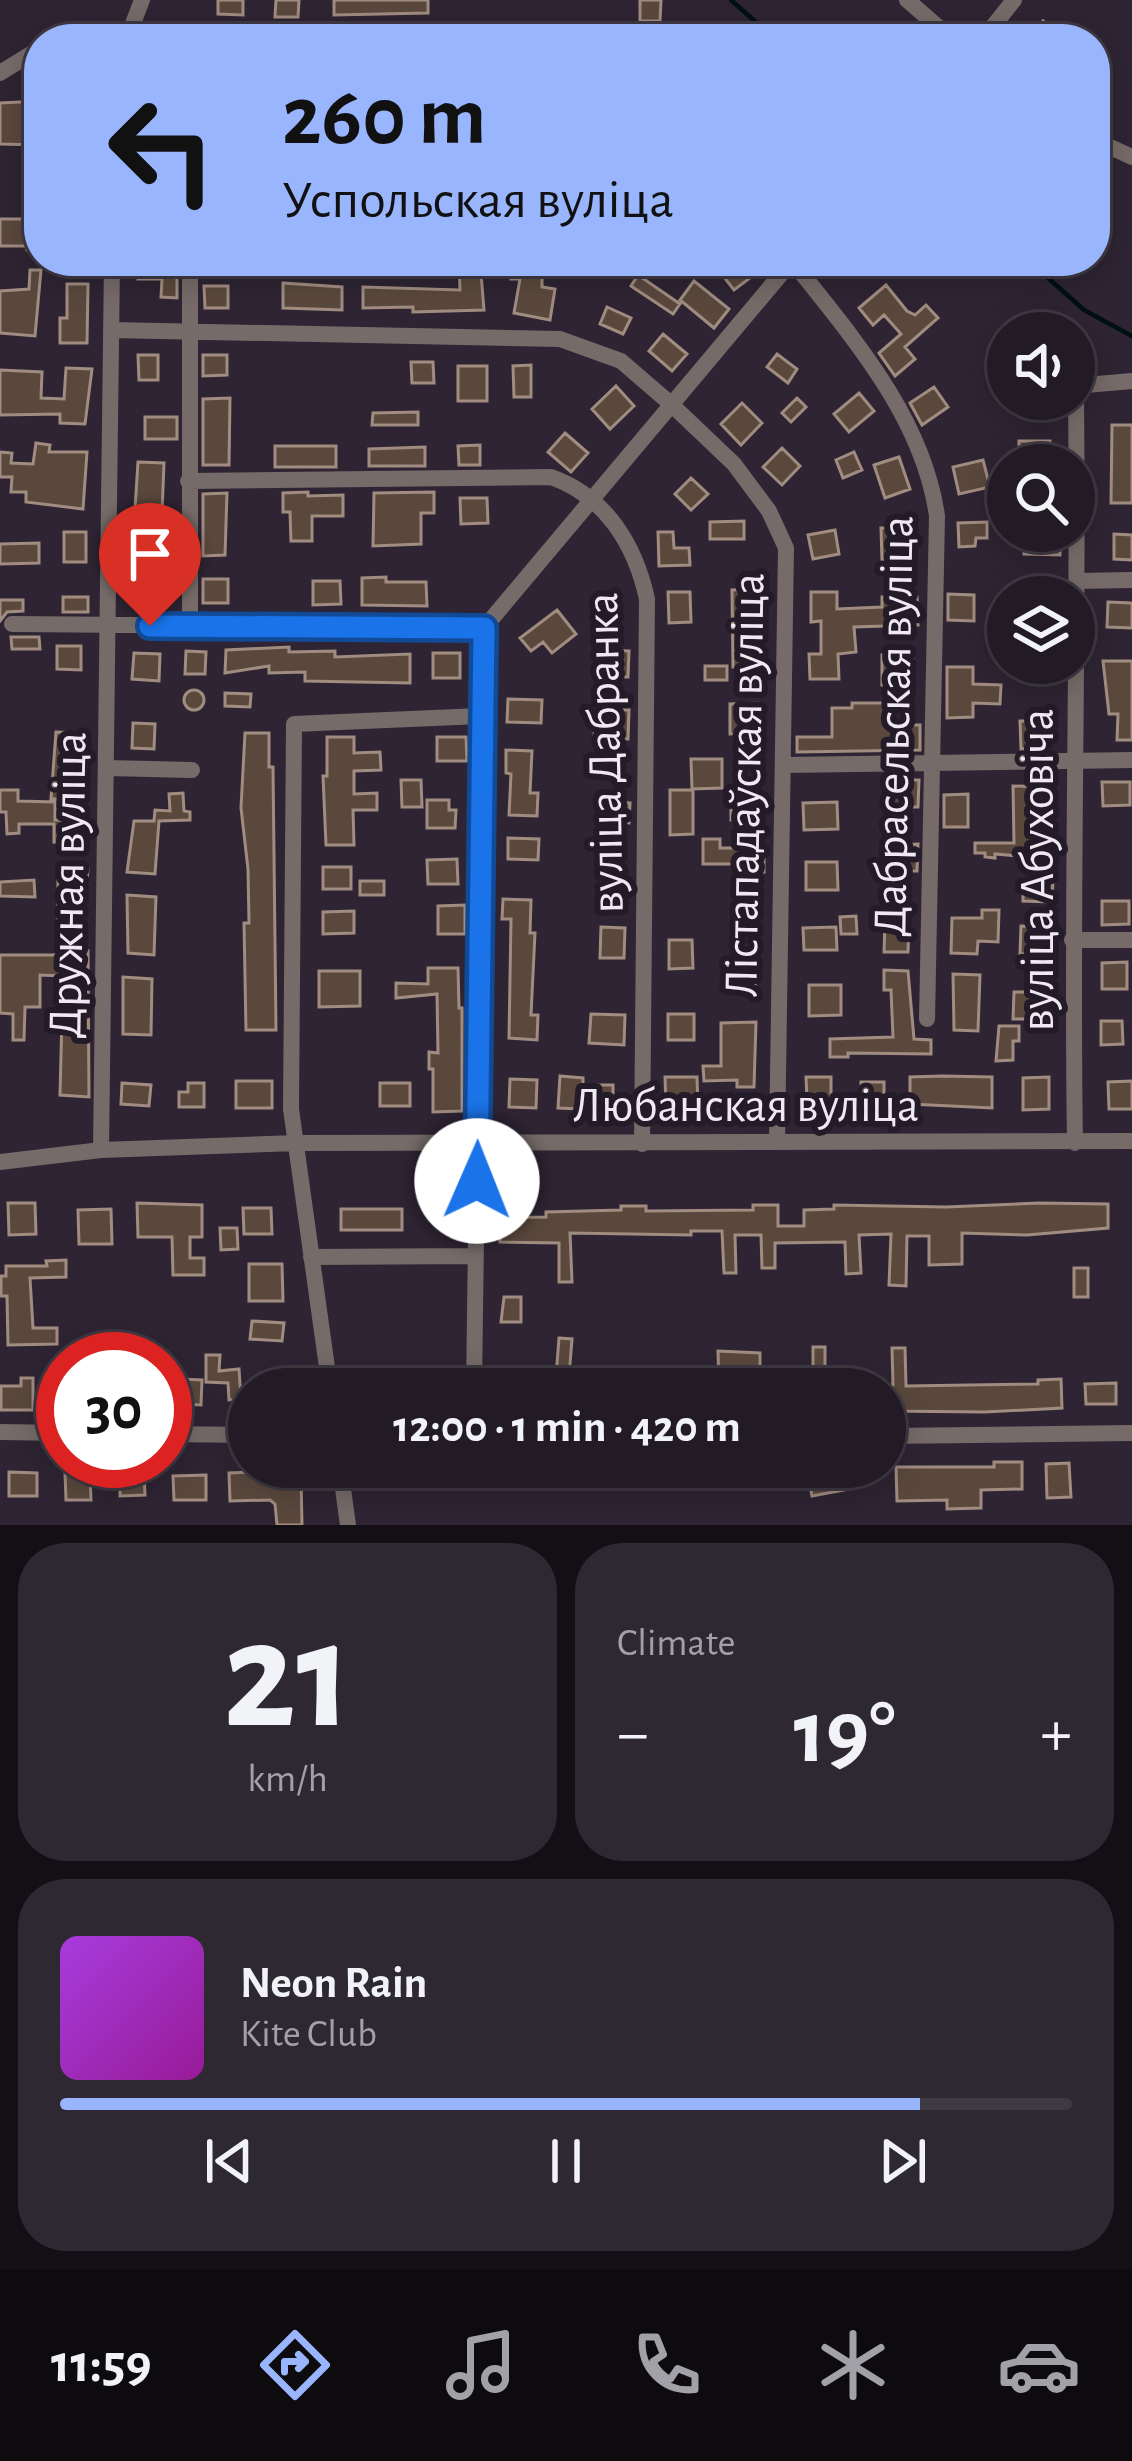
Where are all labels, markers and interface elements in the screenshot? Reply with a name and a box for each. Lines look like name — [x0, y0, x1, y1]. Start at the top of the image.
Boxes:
icon: left — [84, 72, 240, 228]
text: 260 m — [282, 76, 486, 160]
text: Успольская вуліца — [282, 174, 674, 228]
map controls — [987, 312, 1095, 684]
button: sound — [987, 312, 1095, 420]
button: search — [987, 444, 1095, 552]
pin — [99, 503, 201, 626]
street label: Дабрасельская вуліца — [867, 515, 923, 937]
icon: arrive — [117, 521, 183, 587]
street label: Лістападаўская вуліца — [718, 572, 774, 998]
button: layers — [987, 576, 1095, 684]
street label: вуліца Дабранка — [579, 592, 633, 914]
street label: вуліца Абуховіча — [1015, 709, 1063, 1031]
street label: Дружная вуліца — [42, 731, 96, 1039]
street label: Любанская вуліца — [573, 1083, 919, 1131]
position arrow — [414, 1118, 540, 1244]
speed limit sign: 30 — [36, 1332, 192, 1488]
text: 12:00 · 1 min · 420 m — [393, 1405, 741, 1450]
text: 21 — [223, 1600, 352, 1756]
text: Climate — [617, 1624, 735, 1663]
text: 19° — [793, 1689, 896, 1779]
text: − — [617, 1701, 649, 1767]
text: + — [1040, 1701, 1072, 1767]
text: km/h — [247, 1760, 328, 1799]
text: Neon Rain — [240, 1961, 427, 2006]
text: Kite Club — [240, 2015, 377, 2054]
icon: previous — [196, 2128, 262, 2194]
icon: pause — [533, 2128, 599, 2194]
icon: next — [870, 2128, 936, 2194]
icon: directions — [253, 2323, 337, 2407]
icon: music — [439, 2323, 523, 2407]
icon: phone — [625, 2323, 709, 2407]
icon: climate — [811, 2323, 895, 2407]
icon: car — [997, 2323, 1081, 2407]
text: 11:59 — [51, 2338, 152, 2392]

